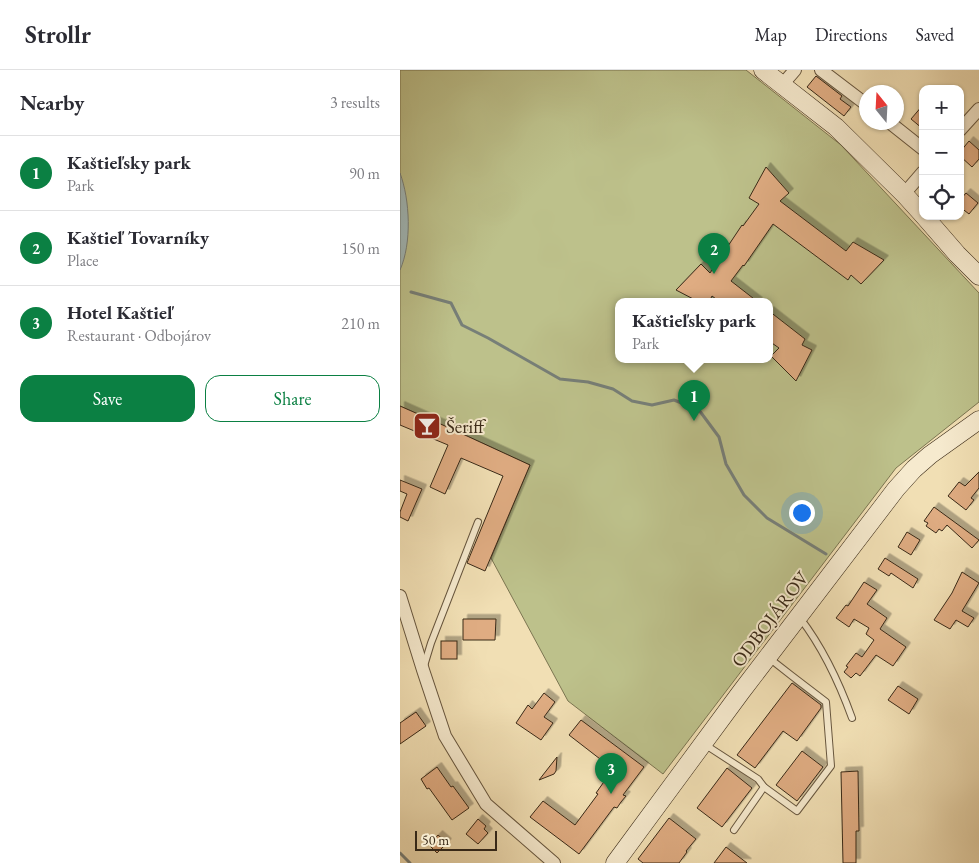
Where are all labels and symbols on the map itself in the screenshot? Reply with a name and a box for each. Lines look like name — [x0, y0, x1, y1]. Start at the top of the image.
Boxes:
north arrow — [859, 85, 904, 130]
pin: 2 — [698, 233, 730, 274]
pin: 1 — [678, 380, 710, 421]
bar icon: Šeriff — [412, 411, 442, 441]
place label: Šeriff — [446, 414, 486, 439]
your location — [789, 500, 815, 526]
street label: ODBOJÁROV — [726, 566, 814, 672]
pin: 3 — [595, 753, 627, 794]
scale bar — [415, 828, 498, 851]

